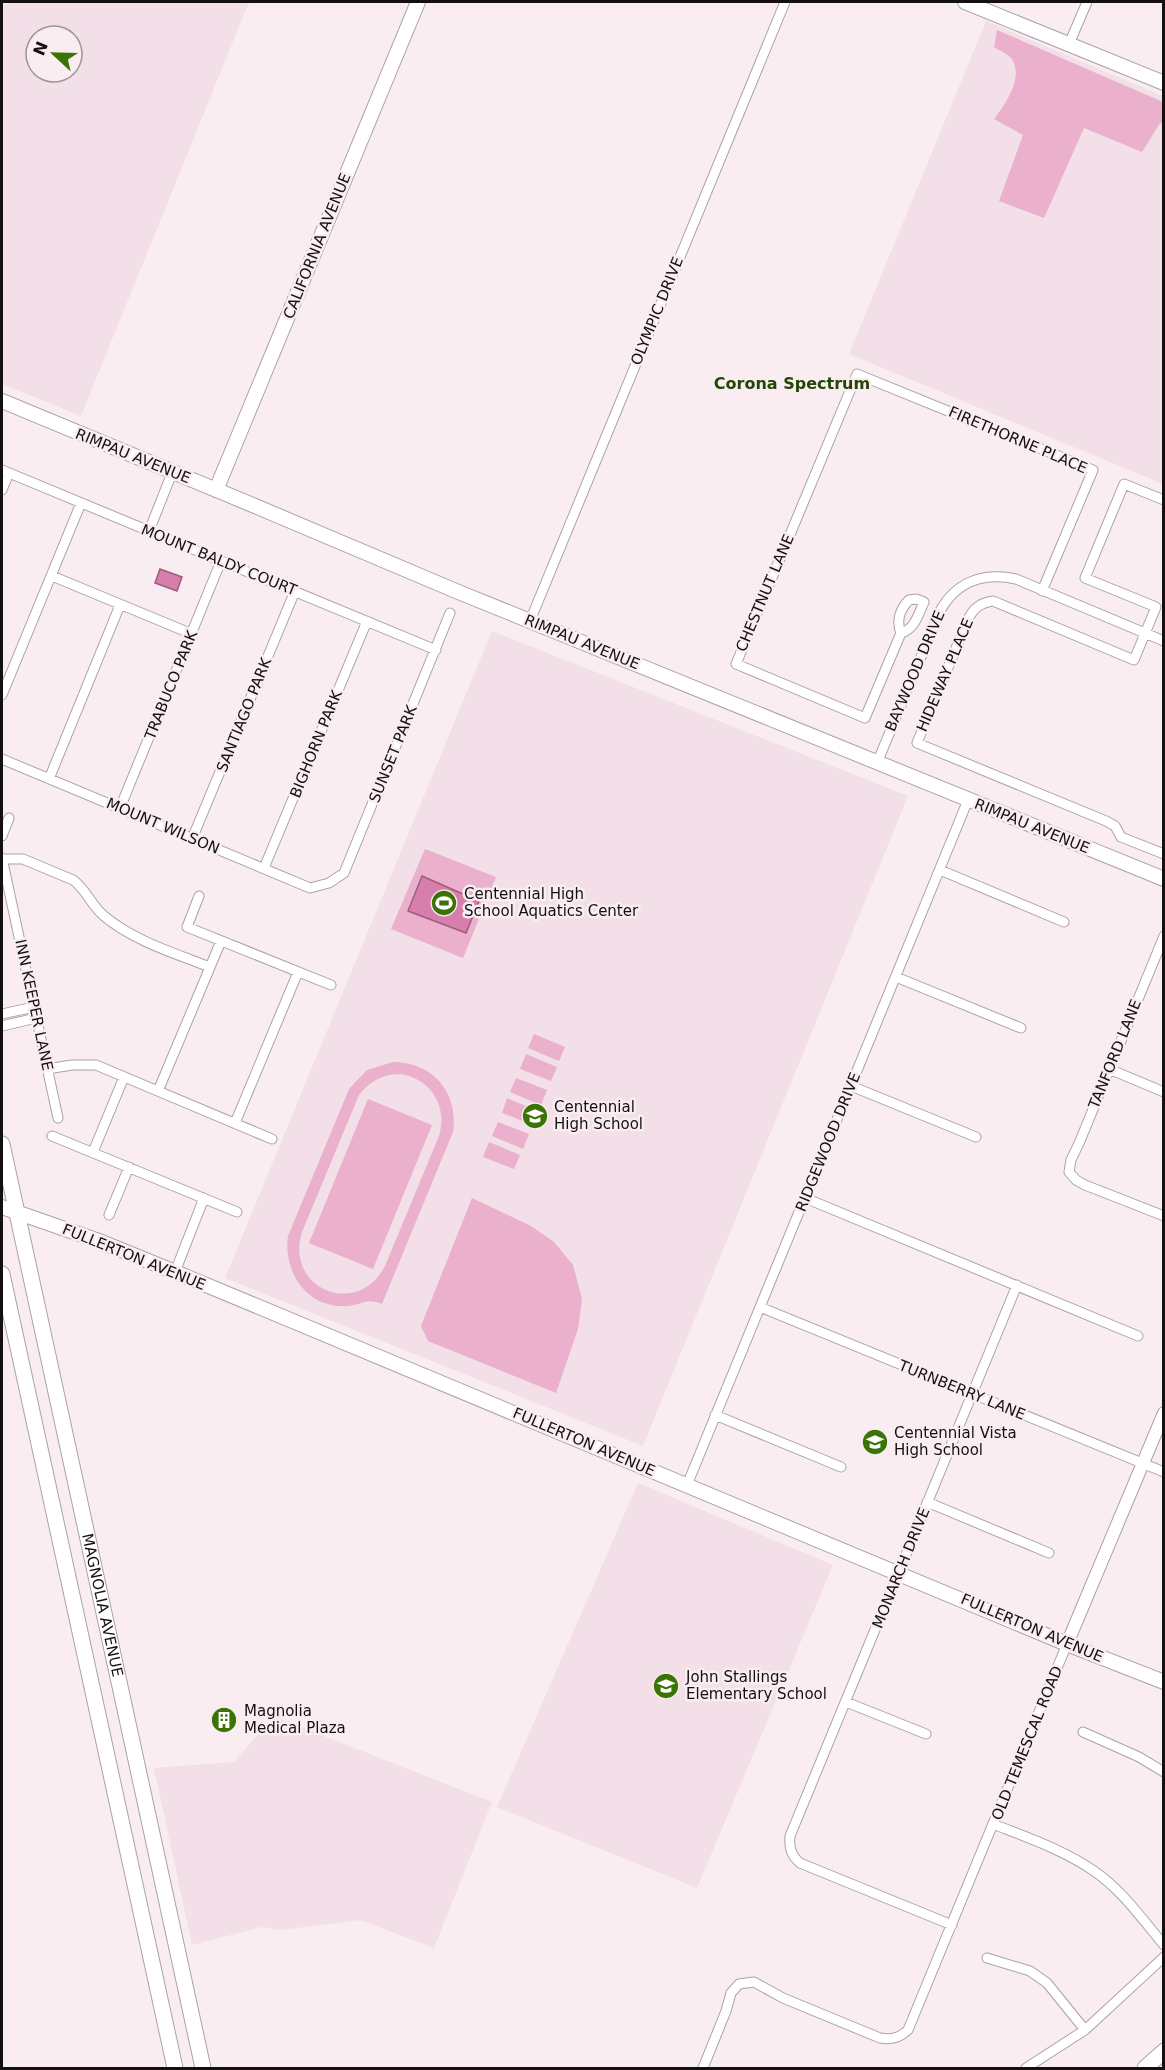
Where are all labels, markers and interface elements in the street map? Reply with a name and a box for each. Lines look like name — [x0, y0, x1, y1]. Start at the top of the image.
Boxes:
north arrow — [24, 24, 84, 84]
text: N — [29, 39, 52, 58]
street label: CALIFORNIA AVENUE — [279, 170, 355, 322]
street label: OLYMPIC DRIVE — [627, 254, 687, 368]
district label: Corona Spectrum — [714, 374, 870, 393]
street label: FIRETHORNE PLACE — [946, 403, 1090, 477]
street label: RIMPAU AVENUE — [73, 425, 193, 487]
street label: MOUNT BALDY COURT — [139, 521, 300, 600]
street label: CHESTNUT LANE — [732, 532, 798, 654]
street label: BAYWOOD DRIVE — [881, 608, 949, 734]
street label: RIMPAU AVENUE — [522, 611, 642, 673]
street label: HIDEWAY PLACE — [913, 616, 977, 734]
street label: TRABUCO PARK — [141, 627, 202, 743]
street label: SANTIAGO PARK — [213, 654, 276, 775]
street label: BIGHORN PARK — [286, 687, 346, 800]
street label: SUNSET PARK — [365, 702, 421, 805]
street label: MOUNT WILSON — [104, 794, 222, 858]
street label: RIMPAU AVENUE — [972, 795, 1092, 857]
place label: Centennial High School Aquatics Center — [464, 885, 639, 920]
sports icon: Centennial High School Aquatics Center — [429, 888, 459, 918]
street label: INN KEEPER LANE — [11, 938, 57, 1072]
street label: TANFORD LANE — [1084, 997, 1145, 1112]
street label: RIDGEWOOD DRIVE — [792, 1070, 864, 1214]
place label: Centennial High School — [554, 1098, 643, 1133]
school or university icon: Centennial High School — [520, 1101, 550, 1131]
street label: FULLERTON AVENUE — [60, 1220, 208, 1294]
street label: TURNBERRY LANE — [895, 1356, 1028, 1424]
street label: FULLERTON AVENUE — [510, 1404, 658, 1480]
place label: Centennial Vista High School — [894, 1424, 1017, 1459]
school or university icon: Centennial Vista High School — [860, 1427, 890, 1457]
street label: MONARCH DRIVE — [869, 1505, 933, 1631]
street label: MAGNOLIA AVENUE — [78, 1532, 127, 1679]
street label: FULLERTON AVENUE — [958, 1590, 1106, 1666]
street label: OLD TEMESCAL ROAD — [988, 1663, 1066, 1823]
place label: John Stallings Elementary School — [685, 1668, 827, 1703]
school or university icon: John Stallings Elementary School — [651, 1671, 681, 1701]
place label: Magnolia Medical Plaza — [244, 1702, 346, 1737]
building icon: Magnolia Medical Plaza — [209, 1705, 239, 1735]

